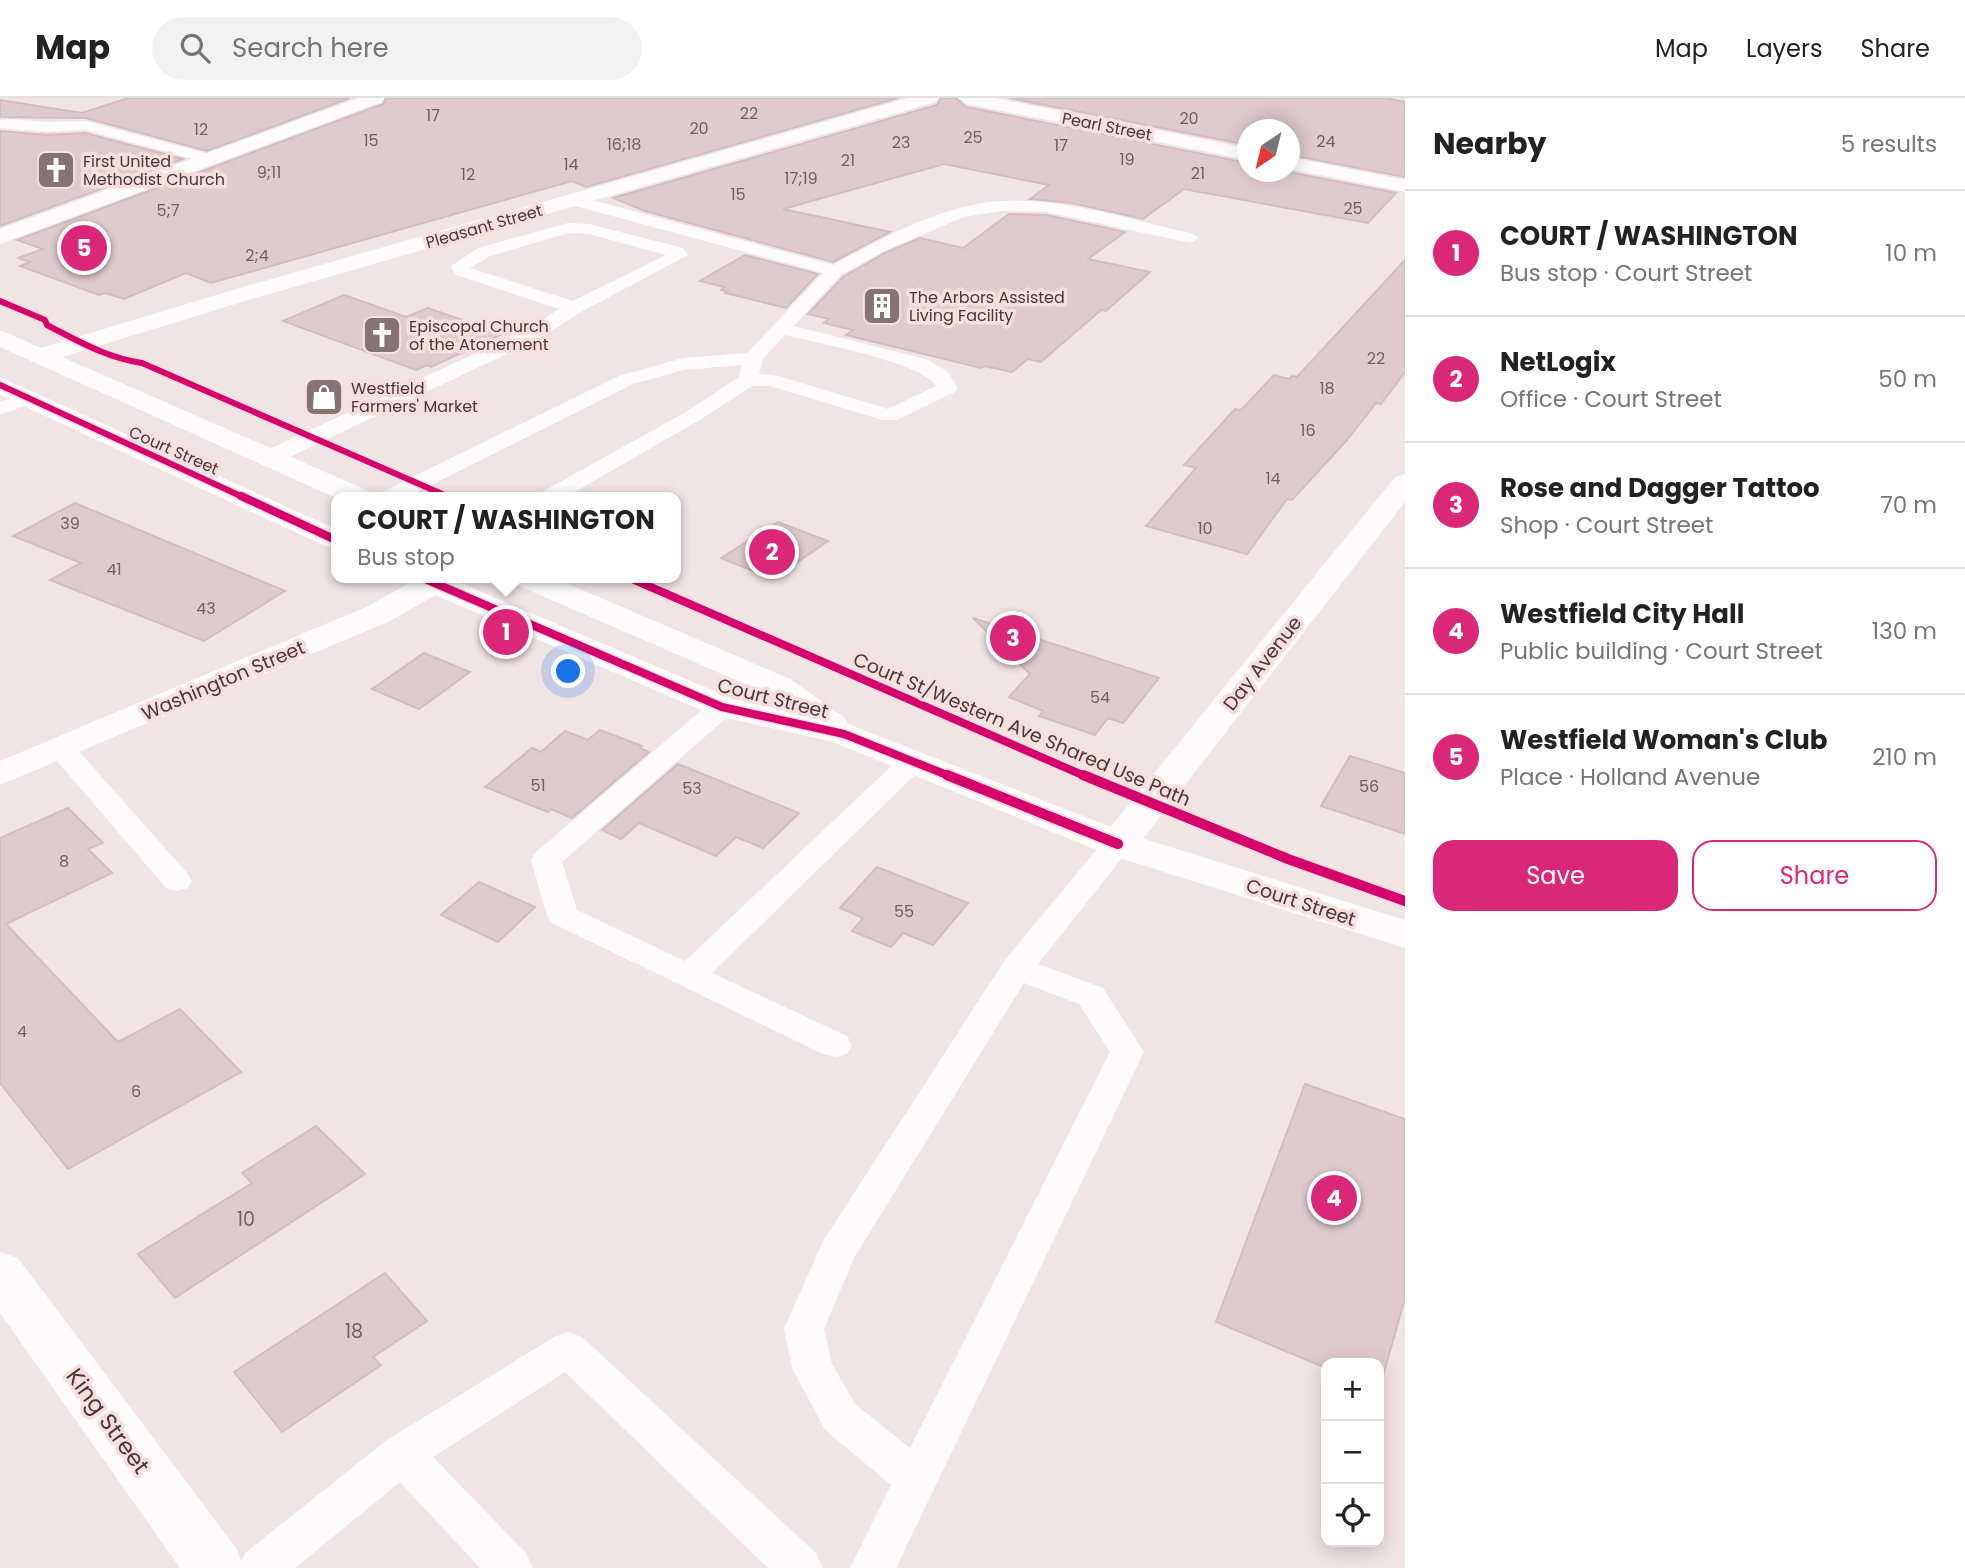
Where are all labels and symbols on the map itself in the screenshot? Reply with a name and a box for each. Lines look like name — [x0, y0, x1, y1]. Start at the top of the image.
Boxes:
house number: 22 — [740, 102, 758, 125]
house number: 17 — [426, 104, 440, 127]
street label: Pearl Street — [1060, 107, 1154, 146]
house number: 20 — [1179, 107, 1199, 130]
house number: 20 — [689, 117, 709, 140]
house number: 12 — [194, 118, 208, 141]
north arrow — [1237, 119, 1300, 182]
house number: 25 — [963, 126, 983, 149]
house number: 15 — [363, 129, 379, 152]
house number: 24 — [1316, 130, 1336, 153]
house number: 23 — [892, 131, 910, 154]
house number: 16;18 — [607, 133, 641, 156]
house number: 17 — [1054, 134, 1068, 157]
house number: 19 — [1119, 148, 1135, 171]
church icon: First United Methodist Church — [35, 149, 77, 191]
house number: 21 — [841, 149, 855, 172]
place label: First United Methodist Church — [83, 150, 225, 191]
house number: 14 — [563, 153, 579, 176]
house number: 9;11 — [257, 161, 281, 184]
house number: 21 — [1191, 162, 1205, 185]
house number: 12 — [461, 163, 475, 186]
house number: 17;19 — [784, 167, 818, 190]
house number: 15 — [730, 183, 746, 206]
house number: 25 — [1343, 197, 1363, 220]
house number: 5;7 — [156, 199, 180, 222]
street label: Pleasant Street — [423, 199, 545, 254]
pin: 5 — [61, 222, 107, 274]
house number: 2;4 — [245, 244, 269, 267]
building icon: The Arbors Assisted Living Facility — [861, 285, 903, 327]
place label: The Arbors Assisted Living Facility — [909, 286, 1065, 327]
church icon: Episcopal Church of the Atonement — [361, 314, 403, 356]
place label: Episcopal Church of the Atonement — [409, 315, 549, 356]
house number: 22 — [1367, 347, 1385, 370]
shop icon: Westfield Farmers' Market — [303, 376, 345, 418]
place label: Westfield Farmers' Market — [351, 377, 478, 418]
house number: 18 — [1319, 377, 1335, 400]
house number: 16 — [1300, 419, 1316, 442]
street label: Court Street — [125, 420, 222, 481]
house number: 14 — [1265, 467, 1281, 490]
house number: 39 — [60, 512, 80, 535]
house number: 10 — [1197, 517, 1213, 540]
pin: 2 — [749, 526, 795, 578]
house number: 41 — [106, 558, 122, 581]
house number: 43 — [196, 597, 216, 620]
pin: 1 — [483, 606, 529, 658]
street label: Day Avenue — [1217, 610, 1308, 716]
pin: 3 — [990, 612, 1036, 664]
street label: Washington Street — [137, 634, 309, 727]
street label: Court St/Western Ave Shared Use Path — [849, 646, 1195, 813]
your location — [551, 654, 585, 688]
street label: Court Street — [714, 672, 831, 725]
house number: 54 — [1090, 686, 1110, 709]
house number: 51 — [530, 774, 546, 797]
house number: 56 — [1359, 775, 1379, 798]
house number: 53 — [682, 777, 702, 800]
house number: 8 — [59, 850, 69, 873]
street label: Court Street — [1243, 872, 1359, 933]
house number: 55 — [894, 900, 914, 923]
house number: 4 — [17, 1020, 27, 1043]
house number: 6 — [131, 1080, 141, 1103]
pin: 4 — [1311, 1172, 1357, 1224]
house number: 10 — [237, 1206, 255, 1233]
house number: 18 — [345, 1318, 363, 1345]
street label: King Street — [59, 1362, 157, 1480]

